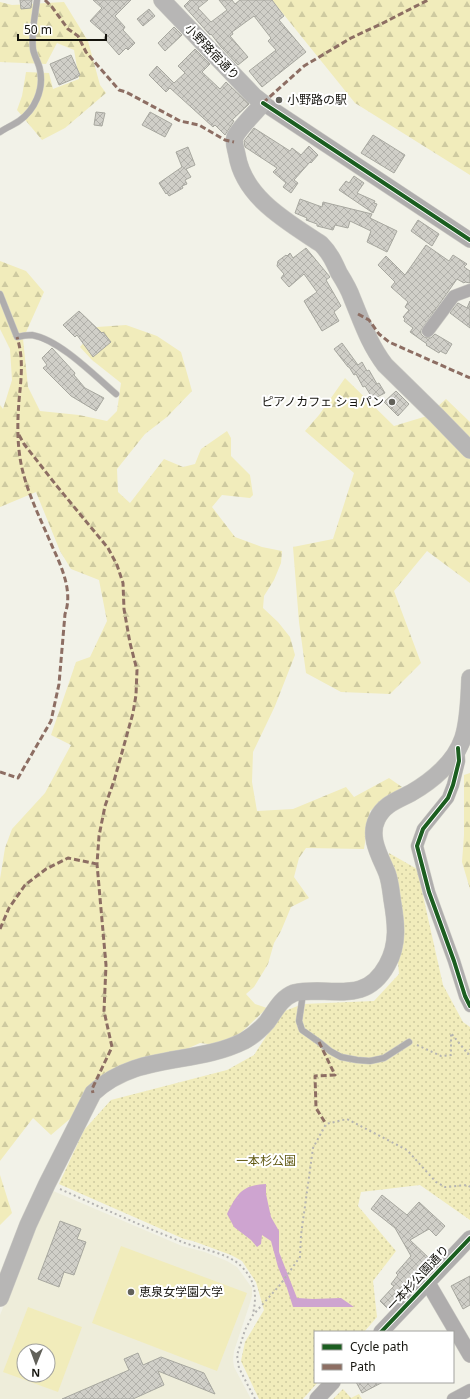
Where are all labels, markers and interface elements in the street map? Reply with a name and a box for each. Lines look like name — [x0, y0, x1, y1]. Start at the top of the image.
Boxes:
scale bar — [18, 16, 106, 42]
street label: 小野路宿通り — [181, 20, 243, 83]
text: 50 m — [24, 21, 52, 38]
place label: 小野路の駅 — [287, 91, 347, 108]
marker: 小野路の駅 — [274, 95, 284, 105]
place label: ピアノカフェ ショパン — [261, 393, 384, 410]
marker: ピアノカフェ ショパン — [387, 397, 397, 407]
park label: 一本杉公園 — [236, 1152, 296, 1169]
street label: 一本杉公園通り — [383, 1241, 453, 1314]
place label: 恵泉女学園大学 — [139, 1283, 223, 1300]
marker: 恵泉女学園大学 — [126, 1287, 136, 1297]
legend — [314, 1331, 454, 1383]
text: Cycle path — [350, 1338, 408, 1355]
north arrow — [16, 1343, 56, 1383]
text: Path — [350, 1358, 376, 1375]
text: N — [31, 1366, 40, 1381]

